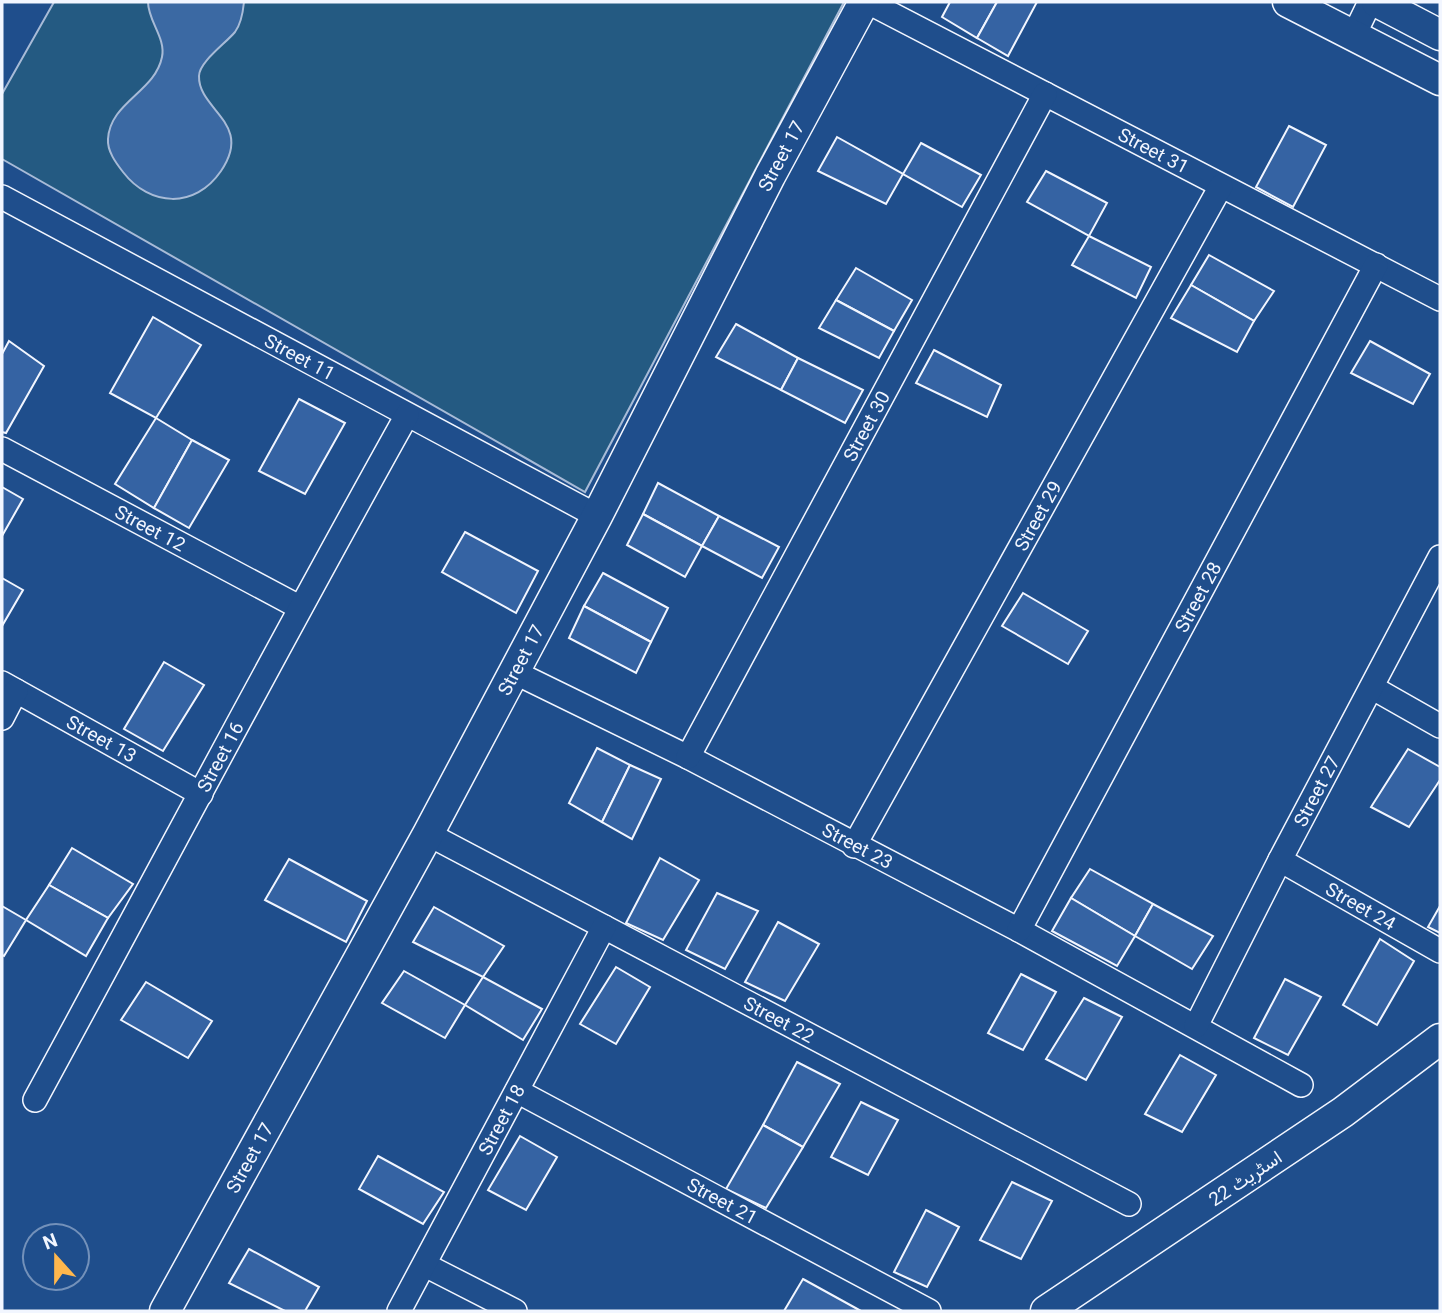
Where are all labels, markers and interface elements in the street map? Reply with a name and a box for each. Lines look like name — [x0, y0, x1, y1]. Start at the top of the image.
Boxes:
street label: Street 17 — [752, 117, 814, 198]
street label: Street 31 — [1112, 122, 1193, 183]
street label: Street 11 — [258, 328, 339, 390]
street label: Street 30 — [838, 387, 899, 468]
street label: Street 29 — [1009, 476, 1071, 557]
street label: Street 12 — [109, 499, 190, 561]
street label: Street 28 — [1169, 558, 1231, 639]
street label: Street 17 — [492, 620, 554, 702]
street label: Street 13 — [60, 709, 141, 772]
street label: Street 16 — [191, 717, 253, 799]
street label: Street 27 — [1288, 752, 1349, 833]
street label: Street 23 — [816, 817, 897, 878]
street label: Street 24 — [1319, 877, 1400, 940]
street label: Street 22 — [737, 991, 819, 1052]
street label: Street 18 — [473, 1080, 534, 1161]
street label: Street 17 — [220, 1118, 283, 1200]
street label: اسٹریٹ 22 — [1204, 1145, 1289, 1215]
street label: Street 21 — [681, 1172, 762, 1234]
north arrow — [21, 1222, 91, 1292]
text: N — [39, 1228, 62, 1259]

